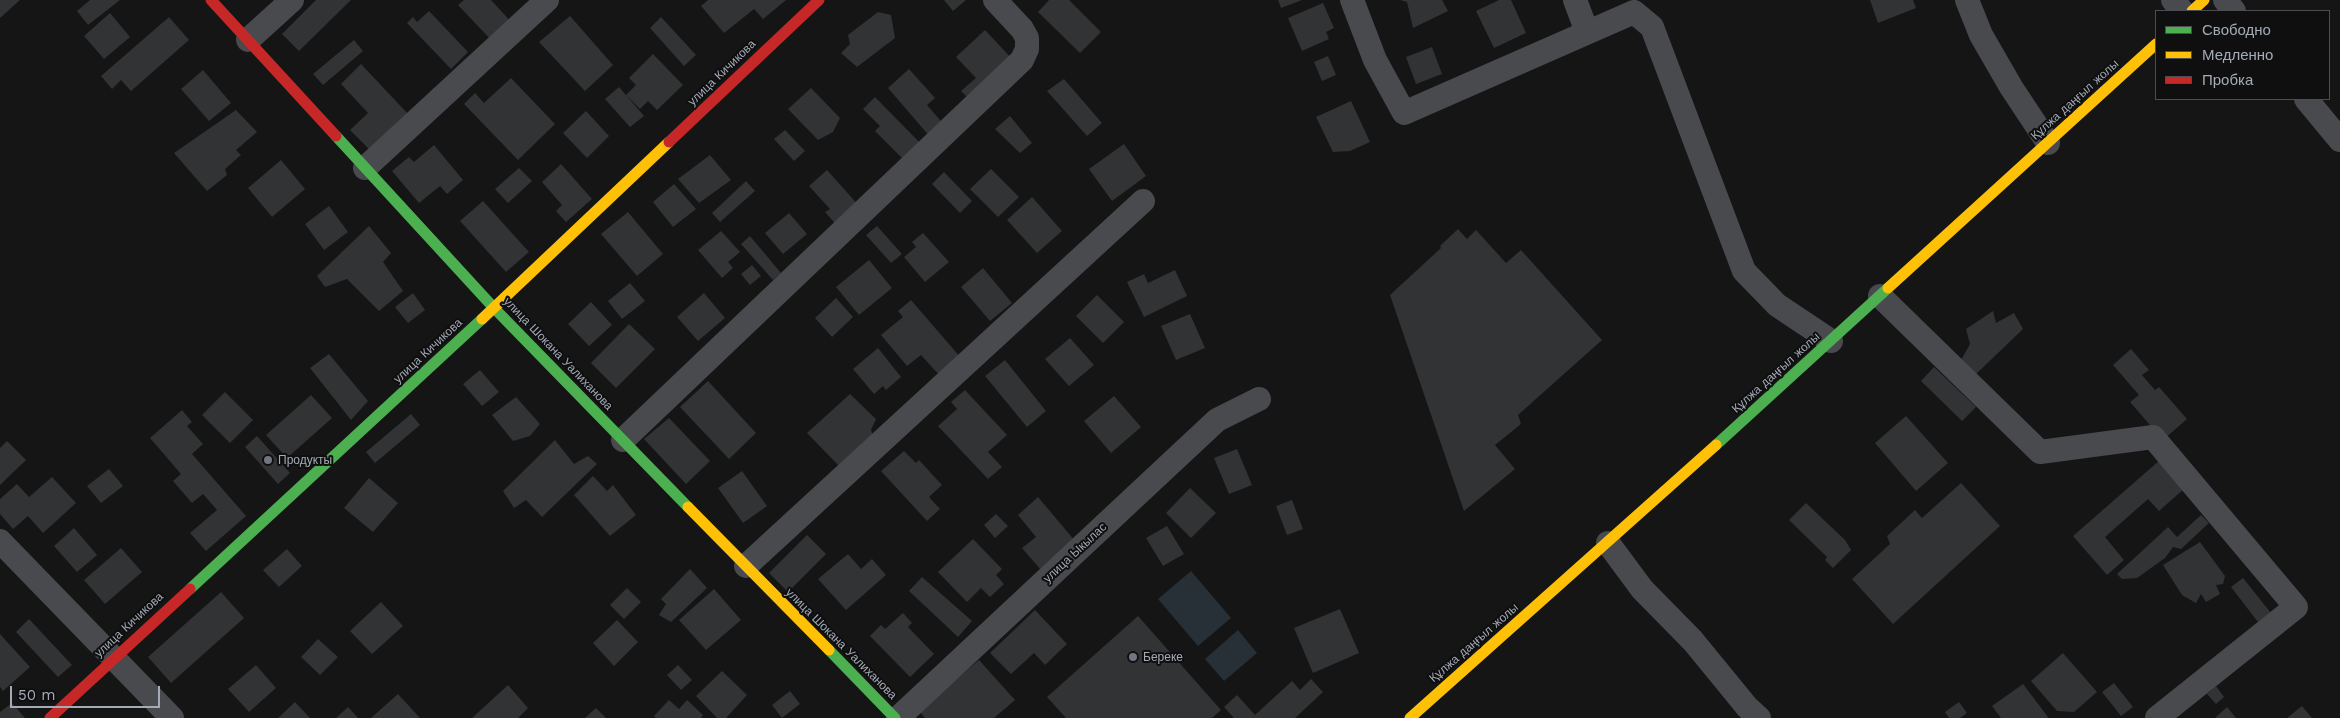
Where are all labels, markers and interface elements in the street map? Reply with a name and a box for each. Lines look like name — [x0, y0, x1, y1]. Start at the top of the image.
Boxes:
legend — [2155, 10, 2330, 100]
text: Свободно — [2202, 21, 2271, 39]
street label: улица Кичикова — [685, 37, 759, 109]
text: Медленно — [2202, 46, 2273, 64]
street label: Құлжа даңғыл жолы — [2028, 57, 2122, 143]
text: Пробка — [2202, 71, 2253, 89]
street label: улица Шокана Уалиханова — [500, 295, 616, 413]
street label: улица Кичикова — [391, 315, 465, 387]
street label: Құлжа даңғыл жолы — [1729, 330, 1823, 416]
place label: Продукты — [278, 453, 332, 467]
marker: Продукты — [262, 454, 274, 466]
street label: улица Ыкылас — [1040, 520, 1110, 586]
street label: улица Шокана Уалиханова — [782, 585, 900, 703]
street label: улица Кичикова — [92, 589, 166, 661]
street label: Құлжа даңғыл жолы — [1427, 600, 1521, 686]
place label: Береке — [1143, 650, 1183, 664]
marker: Береке — [1127, 651, 1139, 663]
scale bar — [12, 676, 162, 708]
text: 50 m — [18, 686, 55, 704]

